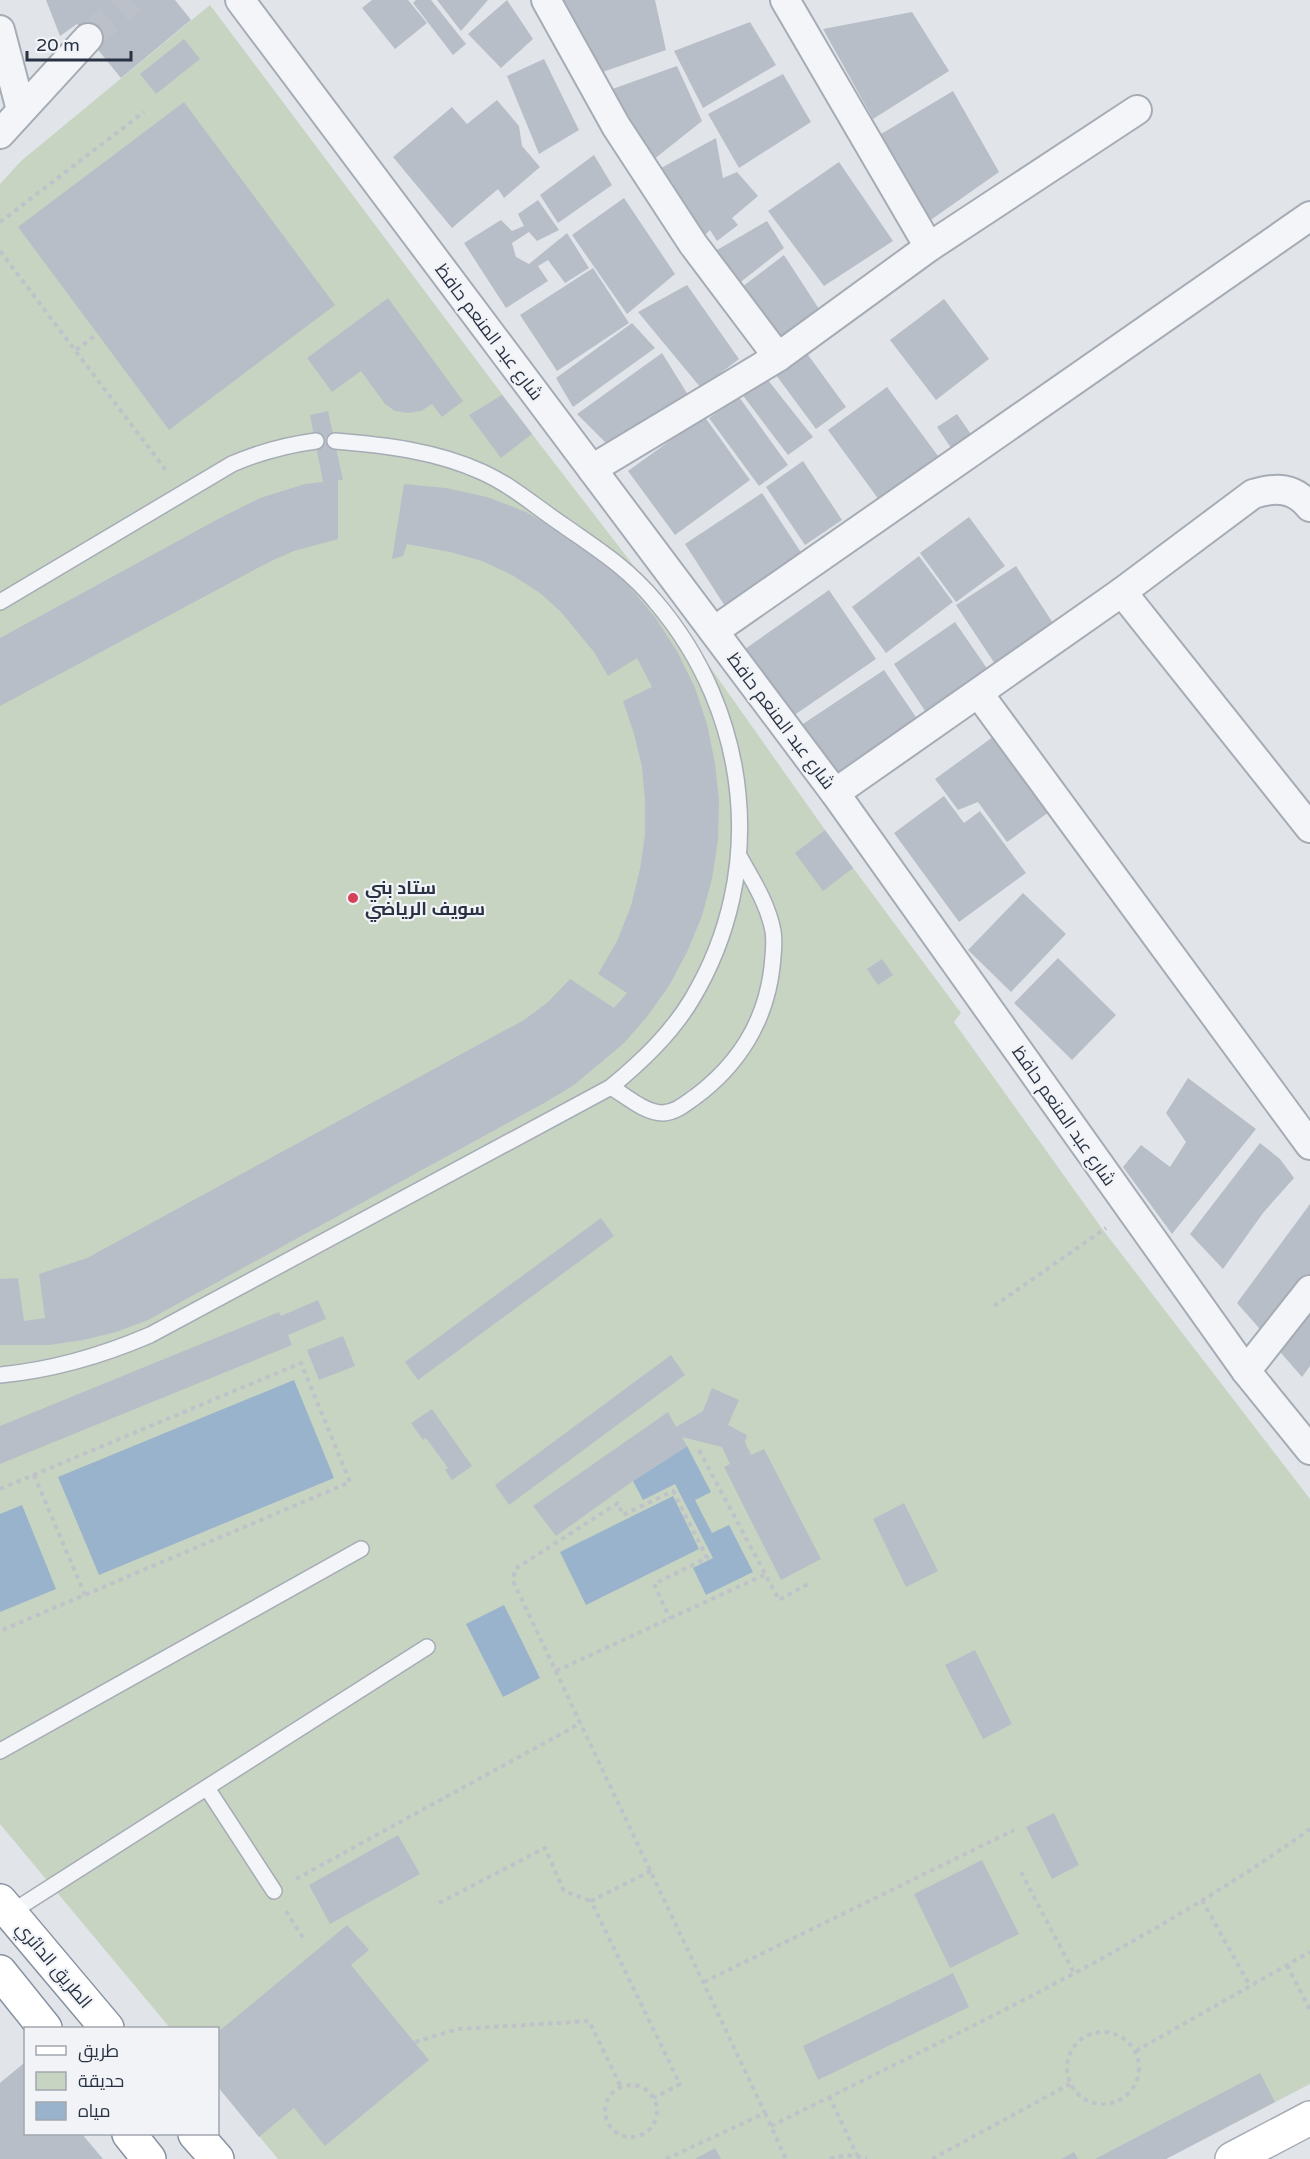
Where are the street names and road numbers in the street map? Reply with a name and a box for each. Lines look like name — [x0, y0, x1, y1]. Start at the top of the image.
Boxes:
street label: شارع عبد المنعم حافظ — [430, 259, 548, 405]
street label: شارع عبد المنعم حافظ — [722, 648, 840, 794]
street label: شارع عبد المنعم حافظ — [1007, 1042, 1121, 1191]
street label: الطريق الدائري — [9, 1917, 97, 2015]

